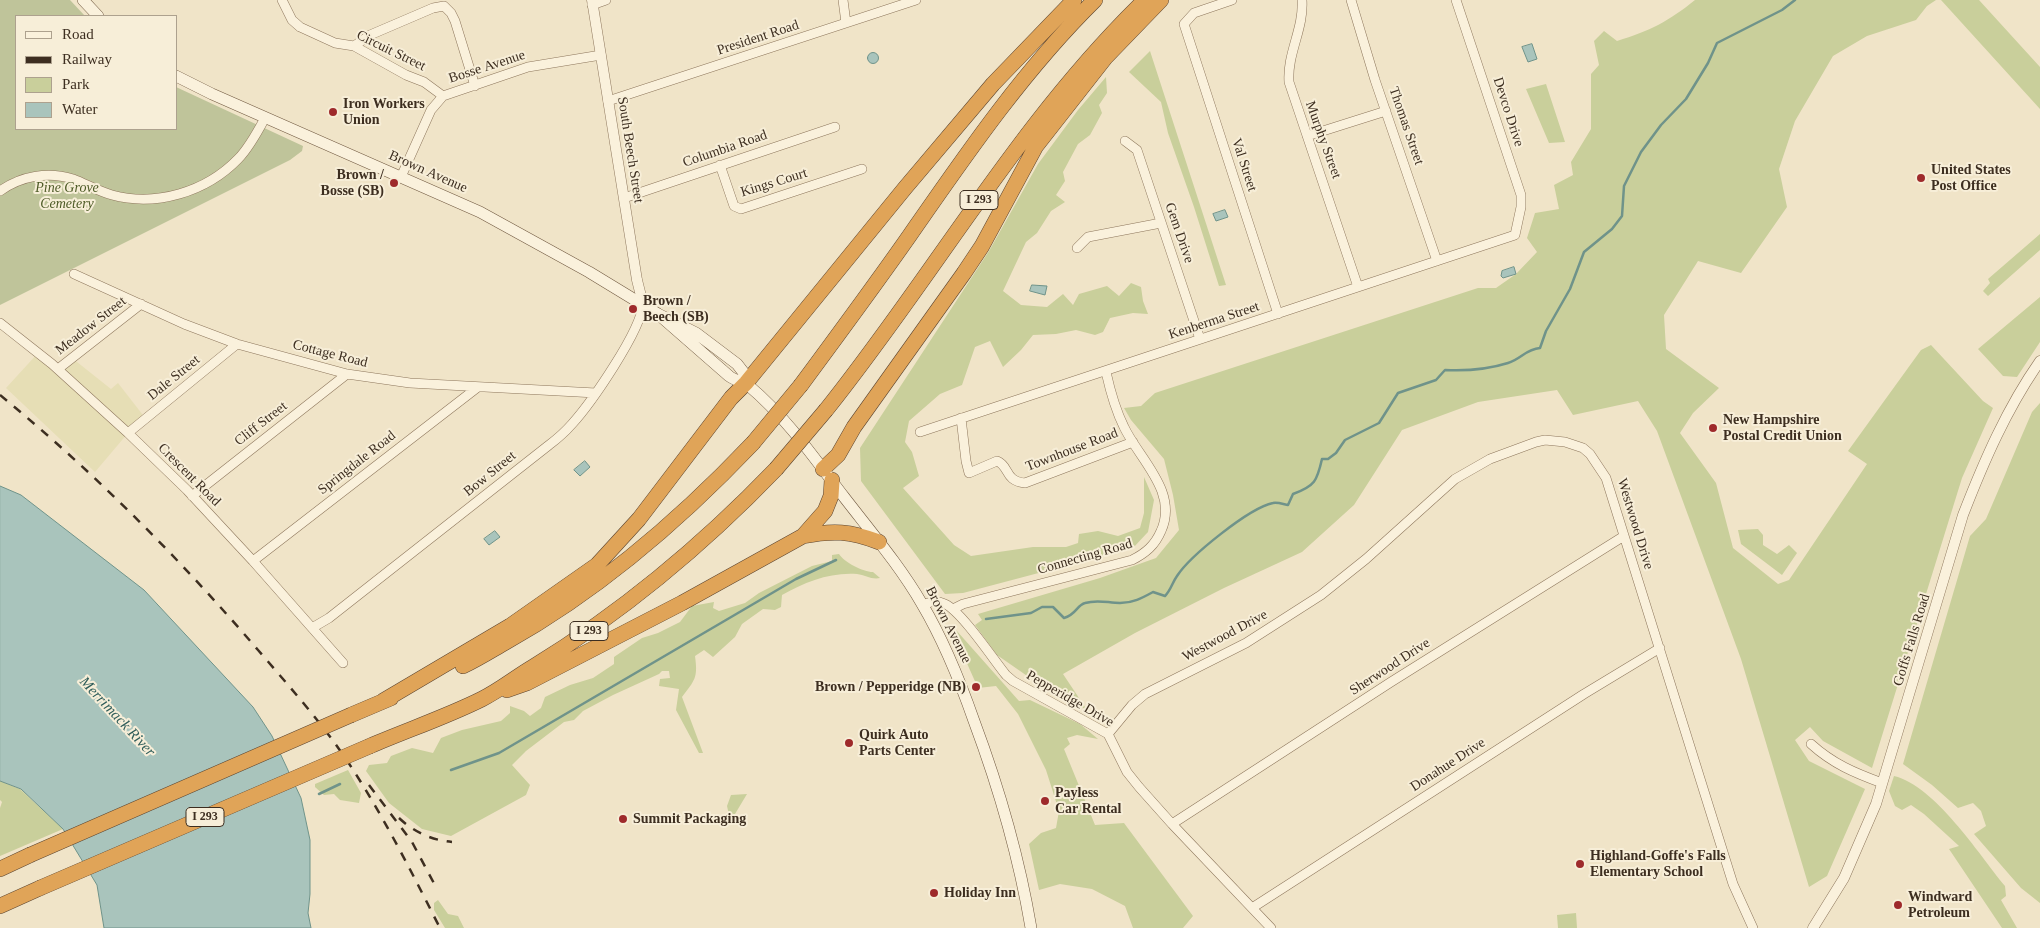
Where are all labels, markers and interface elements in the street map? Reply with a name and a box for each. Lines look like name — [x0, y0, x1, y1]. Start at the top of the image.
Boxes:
legend — [15, 15, 178, 130]
street label: President Road — [715, 17, 801, 59]
text: Road — [62, 26, 94, 42]
street label: Circuit Street — [354, 27, 428, 75]
street label: Bosse Avenue — [447, 47, 527, 87]
text: Railway — [62, 51, 112, 67]
street label: Devco Drive — [1489, 75, 1527, 149]
text: Park — [62, 76, 90, 92]
street label: Thomas Street — [1385, 85, 1427, 167]
place label: Iron Workers Union — [343, 96, 425, 128]
street label: South Beech Street — [613, 96, 647, 204]
street label: Murphy Street — [1301, 99, 1345, 181]
text: Water — [62, 101, 97, 117]
marker: Iron Workers Union — [327, 106, 339, 118]
street label: Columbia Road — [681, 127, 769, 171]
street label: Val Street — [1228, 136, 1260, 194]
street label: Brown Avenue — [386, 147, 470, 197]
place label: United States Post Office — [1931, 162, 2011, 194]
street label: Kings Court — [739, 165, 809, 201]
place label: Brown / Bosse (SB) — [321, 167, 384, 200]
marker: United States Post Office — [1915, 172, 1927, 184]
marker: Brown / Bosse (SB) — [388, 177, 400, 189]
park label: Pine Grove Cemetery — [35, 180, 99, 212]
road number: I 293 — [960, 190, 998, 210]
street label: Gem Drive — [1161, 201, 1197, 265]
street label: Meadow Street — [52, 293, 130, 359]
place label: Brown / Beech (SB) — [643, 293, 709, 326]
street label: Kenberma Street — [1166, 298, 1262, 344]
marker: Brown / Beech (SB) — [627, 303, 639, 315]
street label: Cottage Road — [291, 337, 369, 371]
street label: Dale Street — [144, 352, 204, 404]
street label: Cliff Street — [231, 398, 291, 450]
place label: New Hampshire Postal Credit Union — [1723, 412, 1842, 444]
marker: New Hampshire Postal Credit Union — [1707, 422, 1719, 434]
street label: Townhouse Road — [1024, 425, 1120, 475]
street label: Springdale Road — [315, 428, 399, 498]
street label: Crescent Road — [154, 440, 224, 510]
street label: Bow Street — [460, 448, 520, 500]
street label: Westwood Drive — [1613, 477, 1657, 571]
street label: Connecting Road — [1036, 535, 1134, 579]
street label: Brown Avenue — [921, 584, 975, 666]
street label: Goffs Falls Road — [1890, 592, 1934, 688]
street label: Westwood Drive — [1180, 606, 1270, 666]
road number: I 293 — [570, 622, 608, 640]
street label: Sherwood Drive — [1347, 635, 1433, 699]
street label: Pepperidge Drive — [1023, 667, 1117, 731]
water label: Merrimack River — [75, 673, 159, 761]
place label: Brown / Pepperidge (NB) — [815, 679, 966, 695]
marker: Brown / Pepperidge (NB) — [970, 681, 982, 693]
place label: Quirk Auto Parts Center — [859, 727, 936, 760]
street label: Donahue Drive — [1407, 735, 1489, 795]
marker: Quirk Auto Parts Center — [843, 737, 855, 749]
place label: Payless Car Rental — [1055, 785, 1121, 818]
marker: Payless Car Rental — [1039, 795, 1051, 807]
road number: I 293 — [186, 808, 224, 826]
place label: Summit Packaging — [633, 811, 746, 827]
marker: Summit Packaging — [617, 813, 629, 825]
place label: Highland-Goffe's Falls Elementary School — [1590, 848, 1726, 880]
marker: Highland-Goffe's Falls Elementary School — [1574, 858, 1586, 870]
place label: Holiday Inn — [944, 885, 1016, 901]
marker: Holiday Inn — [928, 887, 940, 899]
place label: Windward Petroleum — [1908, 889, 1972, 922]
marker: Windward Petroleum — [1892, 899, 1904, 911]

